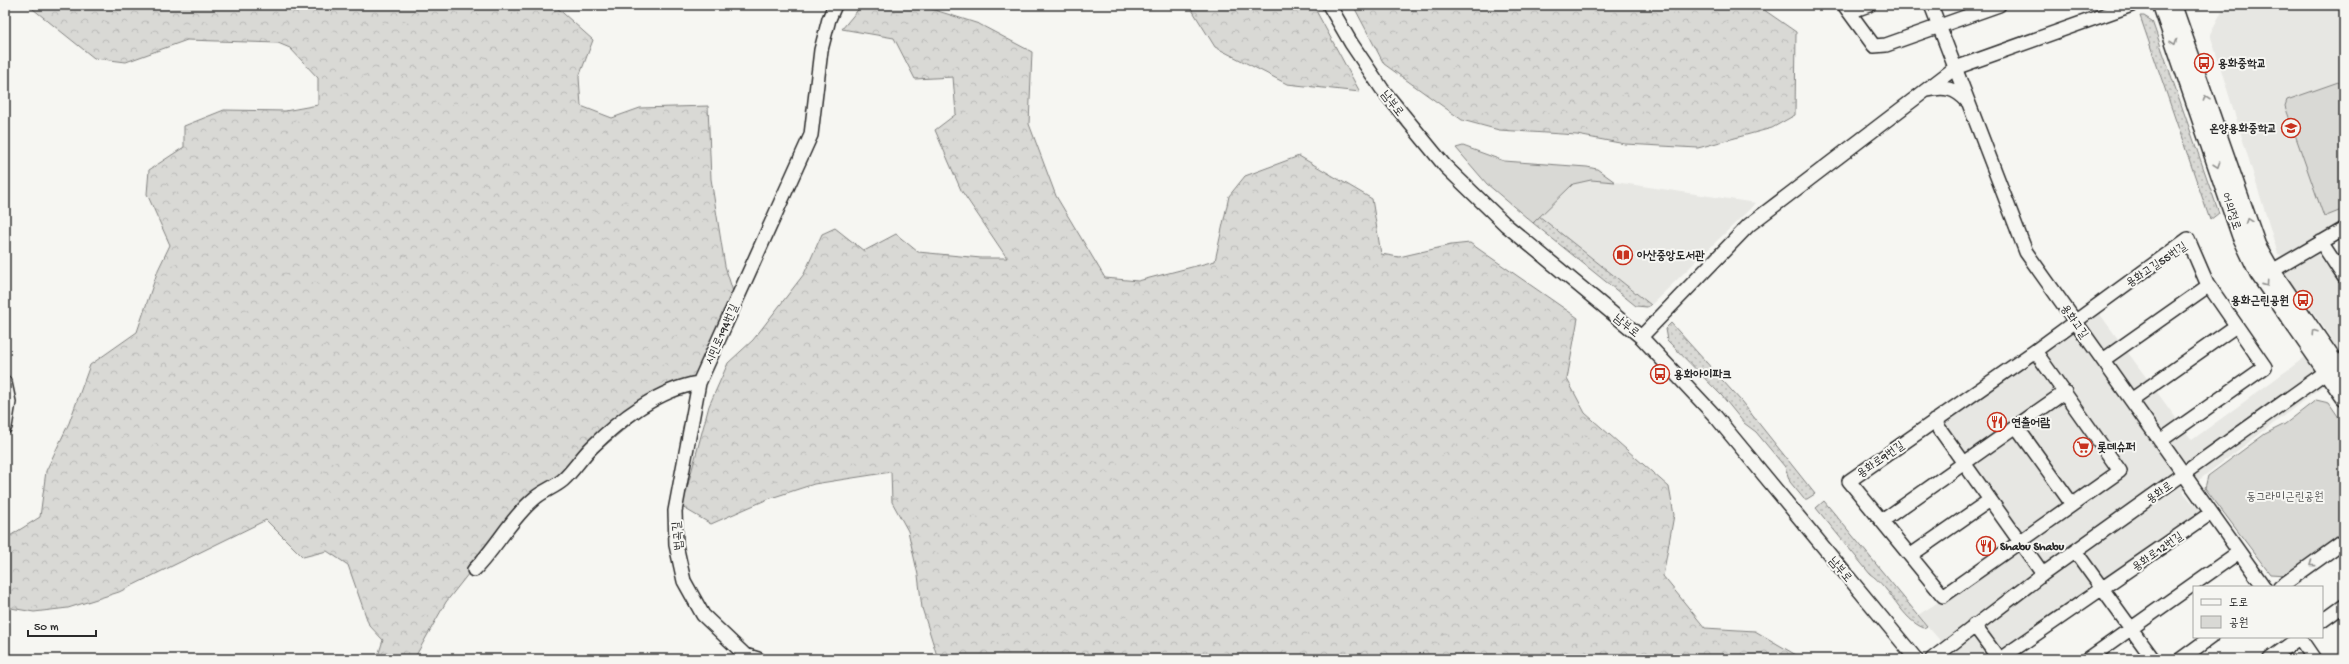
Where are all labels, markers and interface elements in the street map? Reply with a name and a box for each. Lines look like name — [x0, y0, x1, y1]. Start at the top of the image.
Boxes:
one-way arrow — [2169, 38, 2177, 45]
bus stop icon: 용화중학교 — [2193, 52, 2215, 74]
place label: 용화중학교 — [2218, 57, 2266, 72]
street label: 남부로 — [1377, 89, 1406, 120]
one-way arrow — [2202, 95, 2210, 102]
school or university icon: 온양용화중학교 — [2280, 117, 2302, 139]
place label: 온양용화중학교 — [2209, 122, 2277, 137]
one-way arrow — [2212, 161, 2220, 168]
street label: 어의정로 — [2217, 191, 2243, 232]
one-way arrow — [2245, 217, 2253, 224]
street label: 용화고길55번길 — [2124, 240, 2191, 291]
library icon: 아산중앙도서관 — [1612, 244, 1634, 266]
place label: 아산중앙도서관 — [1637, 250, 1705, 264]
one-way arrow — [2261, 280, 2268, 287]
bus stop icon: 용화근린공원 — [2292, 289, 2314, 311]
place label: 용화근린공원 — [2231, 294, 2289, 309]
street label: 시민로194번길 — [703, 302, 743, 367]
street label: 용화고길 — [2057, 302, 2090, 342]
street label: 남부로 — [1610, 312, 1641, 341]
one-way arrow — [2312, 330, 2319, 337]
bus stop icon: 용화아이파크 — [1649, 363, 1671, 385]
place label: 용화아이파크 — [1674, 368, 1732, 383]
restaurant icon: 연출어람 — [1986, 411, 2008, 433]
place label: 연출어람 — [2011, 416, 2050, 431]
supermarket icon: 롯데슈퍼 — [2072, 436, 2094, 458]
street label: 용화로9번길 — [1855, 439, 1908, 482]
place label: 롯데슈퍼 — [2097, 441, 2136, 456]
street label: 용화로 — [2144, 480, 2176, 508]
park label: 동그라미근린공원 — [2246, 491, 2324, 505]
street label: 법곡길 — [671, 520, 687, 551]
street label: 용화로12번길 — [2130, 530, 2187, 575]
restaurant icon: Shabu Shabu — [1975, 535, 1997, 557]
place label: Shabu Shabu — [2000, 541, 2064, 555]
street label: 남부로 — [1825, 555, 1854, 586]
one-way arrow — [2310, 559, 2317, 566]
legend — [2193, 586, 2323, 638]
text: 도로 — [2229, 597, 2248, 611]
scale bar — [28, 612, 96, 638]
text: 공원 — [2229, 617, 2248, 631]
text: 50 m — [34, 621, 59, 635]

